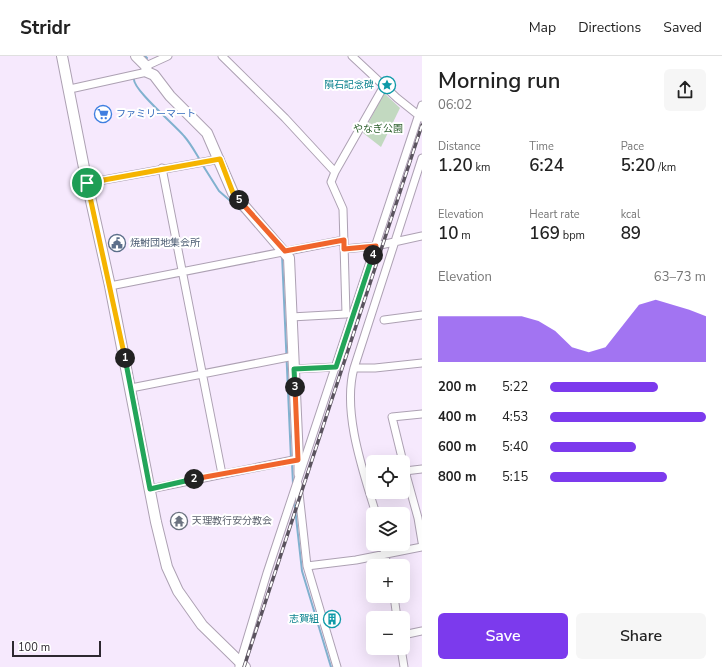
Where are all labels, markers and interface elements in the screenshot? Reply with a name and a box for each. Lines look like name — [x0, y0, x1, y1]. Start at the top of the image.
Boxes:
text: Stridr — [20, 15, 70, 41]
text: Map — [529, 18, 556, 37]
text: Directions — [578, 18, 641, 37]
text: Saved — [663, 18, 702, 37]
text: Morning run — [438, 66, 561, 96]
button: share — [664, 69, 706, 111]
place icon: 隕石記念碑 — [377, 75, 397, 95]
place label: 隕石記念碑 — [324, 78, 374, 92]
text: 06:02 — [438, 96, 472, 114]
supermarket icon: ファミリーマート — [93, 104, 113, 124]
place label: ファミリーマート — [116, 107, 196, 121]
park label: やなぎ公園 — [353, 122, 403, 136]
text: Distance — [438, 139, 481, 154]
text: Time — [529, 139, 554, 154]
text: Pace — [621, 139, 644, 154]
text: 1.20 — [438, 154, 473, 177]
text: 6:24 — [529, 154, 564, 177]
text: 5:20 — [621, 154, 655, 177]
text: km — [473, 160, 490, 175]
text: /km — [655, 160, 676, 175]
pin — [70, 166, 104, 200]
icon: arrive — [76, 172, 98, 194]
pin: 5 — [229, 190, 249, 210]
text: 5 — [236, 192, 242, 207]
text: Elevation — [438, 207, 484, 222]
text: Heart rate — [529, 207, 580, 222]
text: kcal — [621, 207, 640, 222]
text: 10 — [438, 222, 458, 245]
text: 169 — [529, 222, 560, 245]
text: 89 — [621, 222, 641, 245]
text: m — [458, 228, 471, 243]
text: bpm — [560, 228, 585, 243]
public building icon: 焼鮒団地集会所 — [107, 233, 127, 253]
place label: 焼鮒団地集会所 — [130, 236, 200, 250]
pin: 4 — [363, 245, 383, 265]
text: 4 — [370, 247, 376, 262]
text: Elevation — [438, 268, 492, 286]
text: 63–73 m — [654, 268, 706, 286]
pin: 1 — [115, 348, 135, 368]
text: 1 — [122, 350, 128, 365]
pin: 3 — [285, 377, 305, 397]
text: 200 m — [438, 378, 476, 396]
text: 5:22 — [502, 378, 528, 396]
text: 3 — [292, 379, 298, 394]
text: 400 m — [438, 408, 476, 426]
text: 4:53 — [502, 408, 528, 426]
text: 600 m — [438, 438, 476, 456]
text: 5:40 — [502, 438, 528, 456]
map controls — [366, 455, 410, 655]
button: locate — [366, 455, 410, 499]
text: 800 m — [438, 468, 476, 486]
text: 5:15 — [502, 468, 528, 486]
pin: 2 — [184, 469, 204, 489]
text: 2 — [191, 471, 197, 486]
button: layers — [366, 507, 410, 551]
temple icon: 天理教行安分教会 — [169, 511, 189, 531]
place label: 天理教行安分教会 — [192, 514, 272, 528]
button: + — [366, 559, 410, 603]
building icon: 志賀組 — [322, 609, 342, 629]
button: − — [366, 611, 410, 655]
place label: 志賀組 — [289, 612, 319, 626]
button: Save — [438, 613, 568, 659]
button: Share — [576, 613, 706, 659]
scale bar — [12, 639, 101, 658]
text: 100 m — [18, 640, 50, 655]

